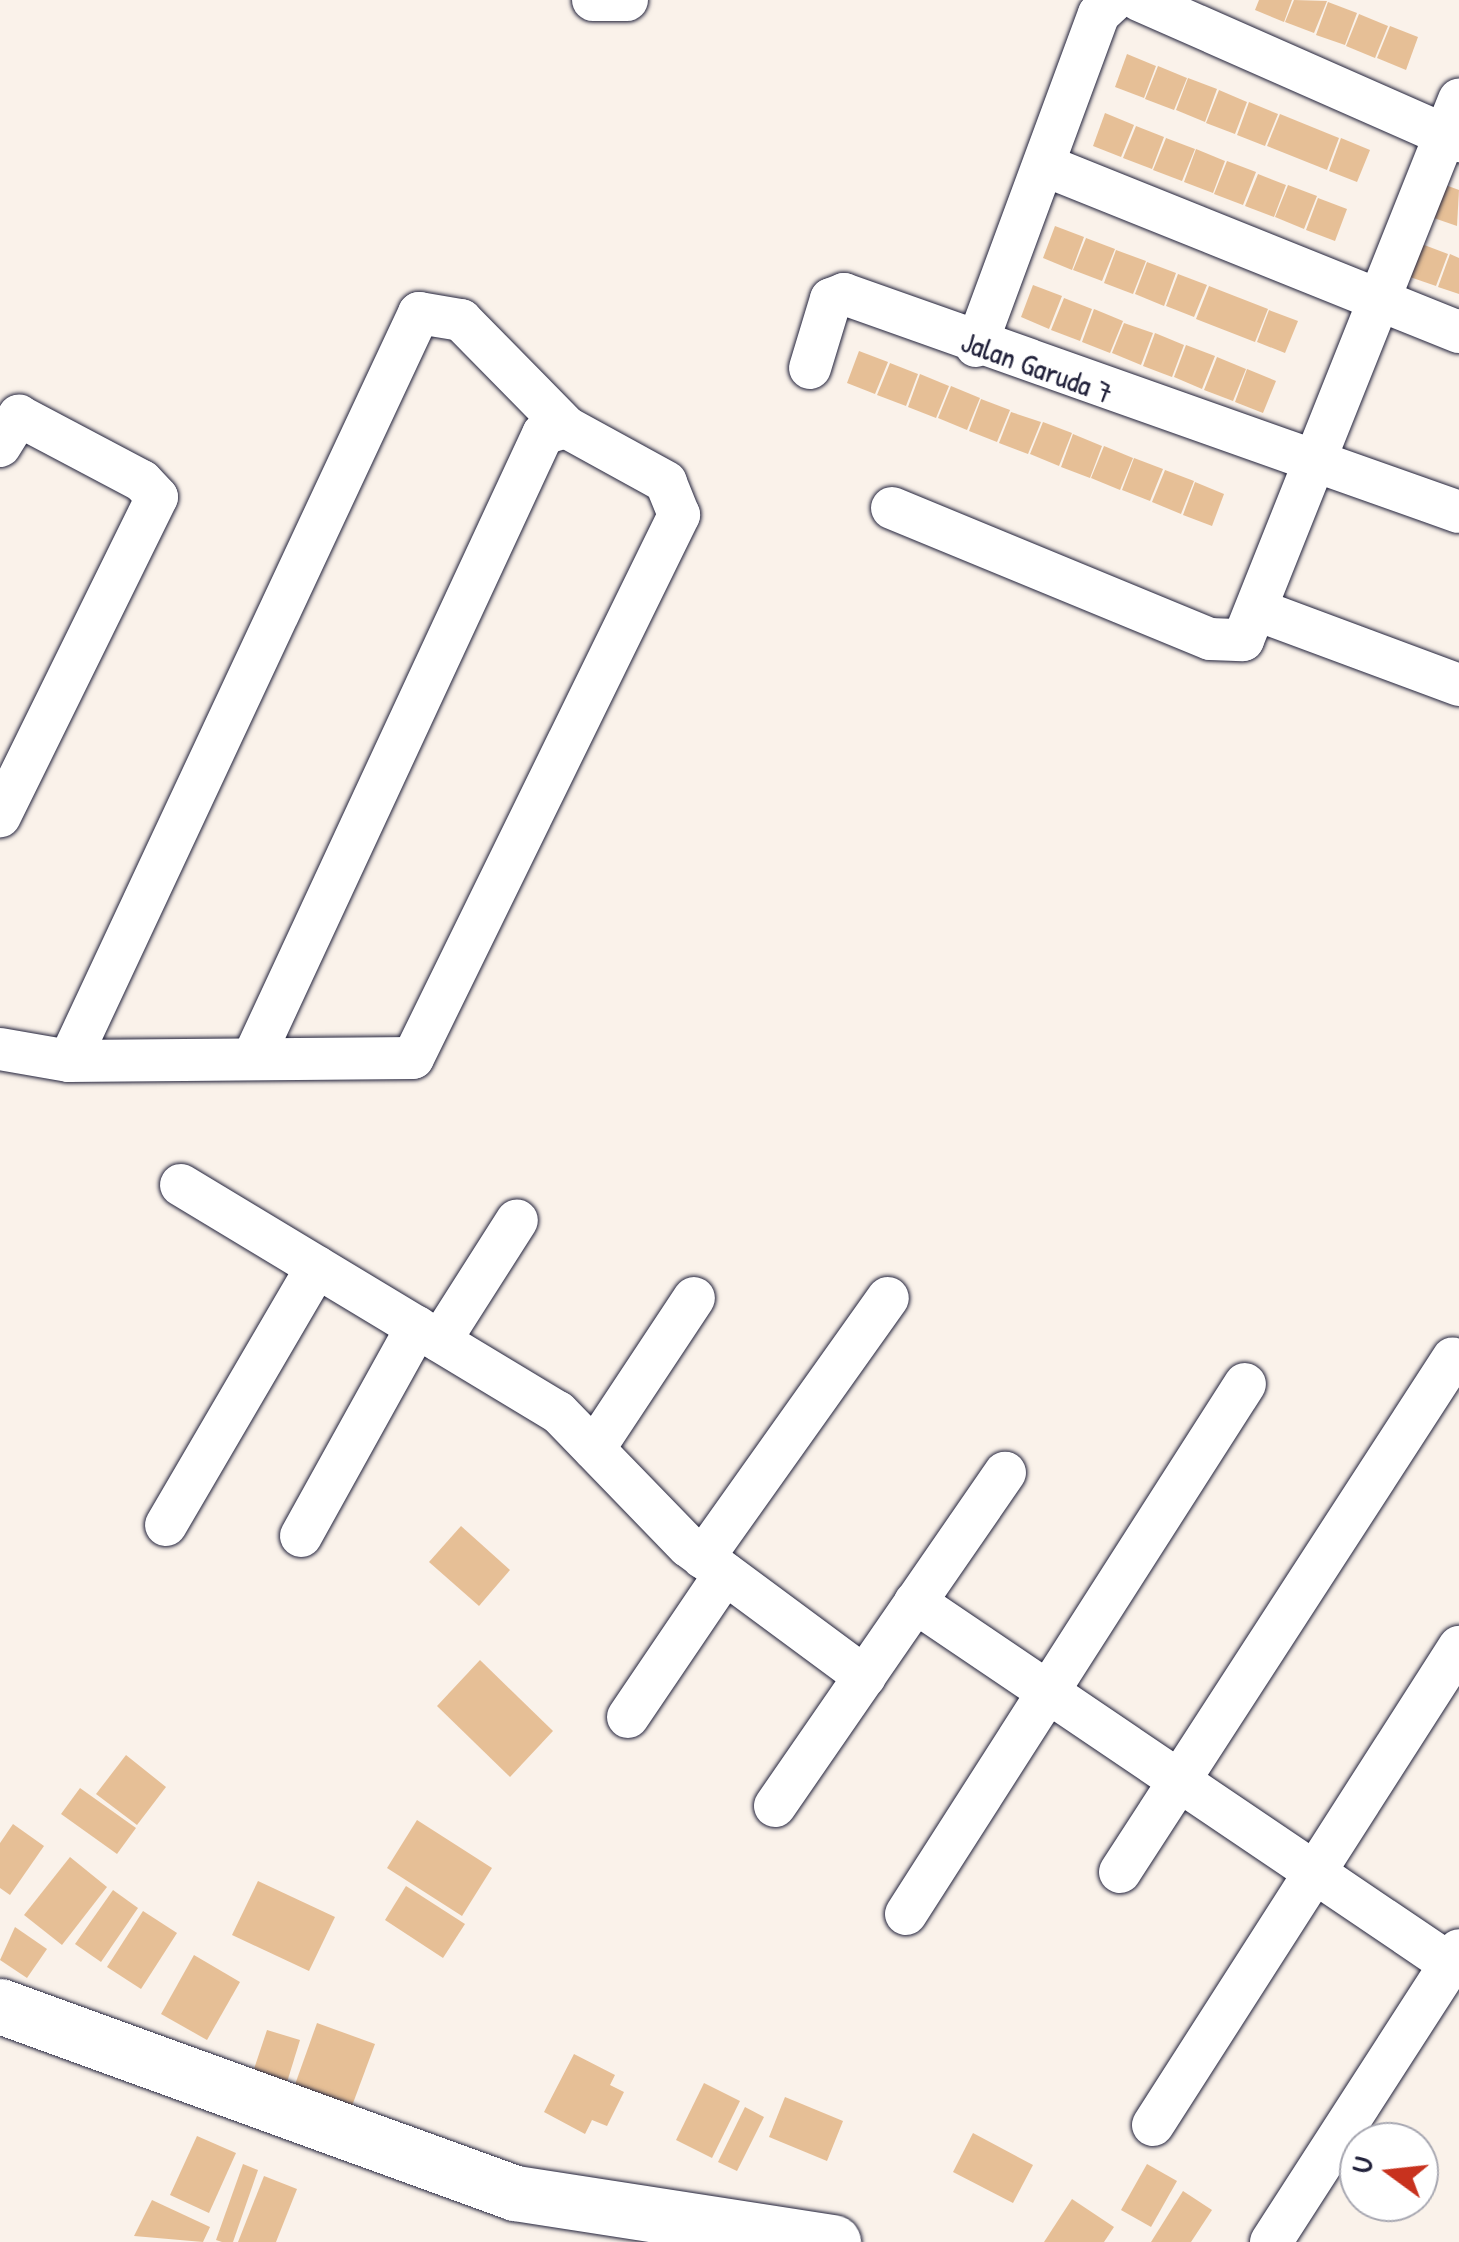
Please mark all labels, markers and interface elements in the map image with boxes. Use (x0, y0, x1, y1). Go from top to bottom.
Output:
street label: Jalan Garuda 7 (957, 323, 1117, 411)
north arrow (1339, 2122, 1439, 2222)
text: U (1342, 2152, 1382, 2177)

